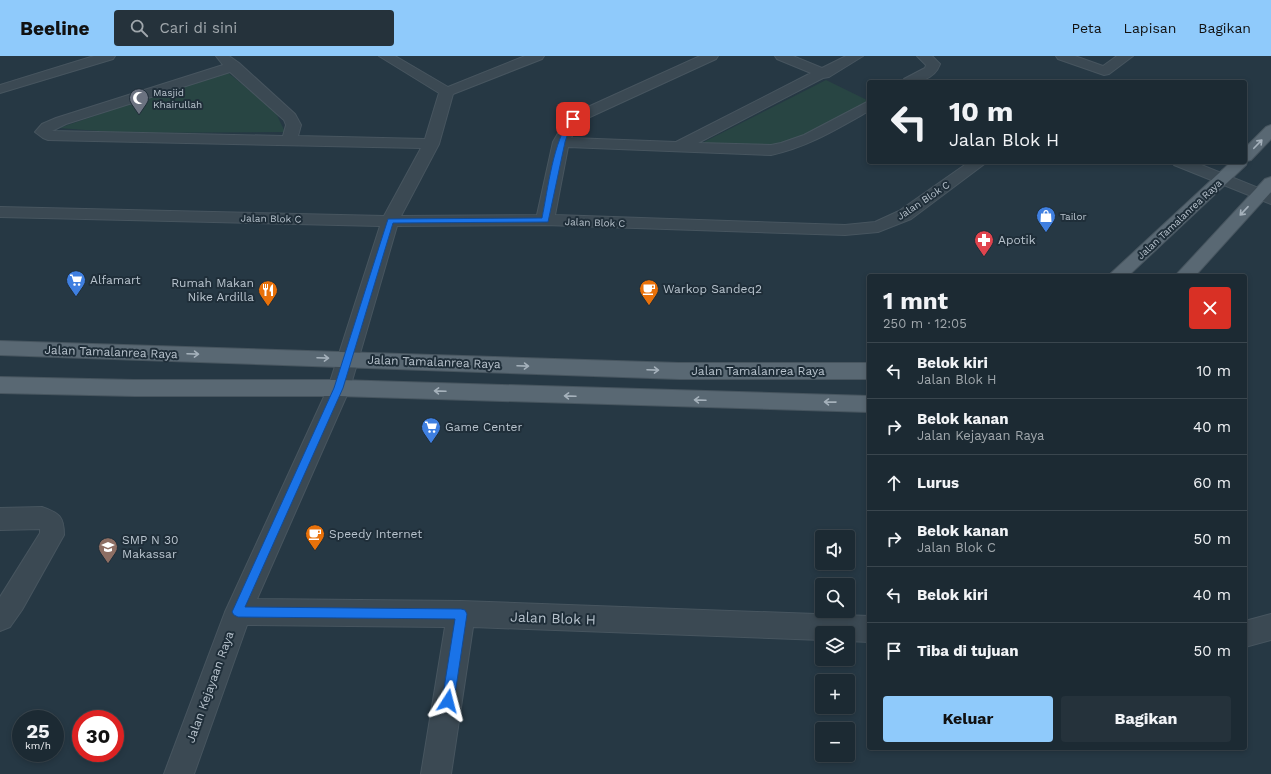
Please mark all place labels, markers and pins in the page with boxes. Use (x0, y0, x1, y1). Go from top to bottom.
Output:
mosque icon: Masjid Khairullah (128, 87, 150, 115)
place label: Masjid Khairullah (153, 87, 202, 110)
pin (556, 102, 590, 136)
shop icon: Tailor (1035, 205, 1057, 233)
place label: Tailor (1060, 211, 1087, 222)
pharmacy icon: Apotik (973, 229, 995, 257)
place label: Apotik (998, 233, 1036, 247)
supermarket icon: Alfamart (65, 269, 87, 297)
place label: Alfamart (90, 273, 141, 287)
place label: Rumah Makan Nike Ardilla (171, 276, 254, 304)
cafe icon: Warkop Sandeq2 (638, 278, 660, 306)
restaurant icon: Rumah Makan Nike Ardilla (257, 279, 279, 307)
place label: Warkop Sandeq2 (663, 282, 762, 296)
supermarket icon: Game Center (420, 416, 442, 444)
place label: Game Center (445, 420, 522, 434)
cafe icon: Speedy Internet (304, 523, 326, 551)
place label: Speedy Internet (329, 527, 422, 541)
place label: SMP N 30 Makassar (122, 533, 178, 561)
school or university icon: SMP N 30 Makassar (97, 536, 119, 564)

